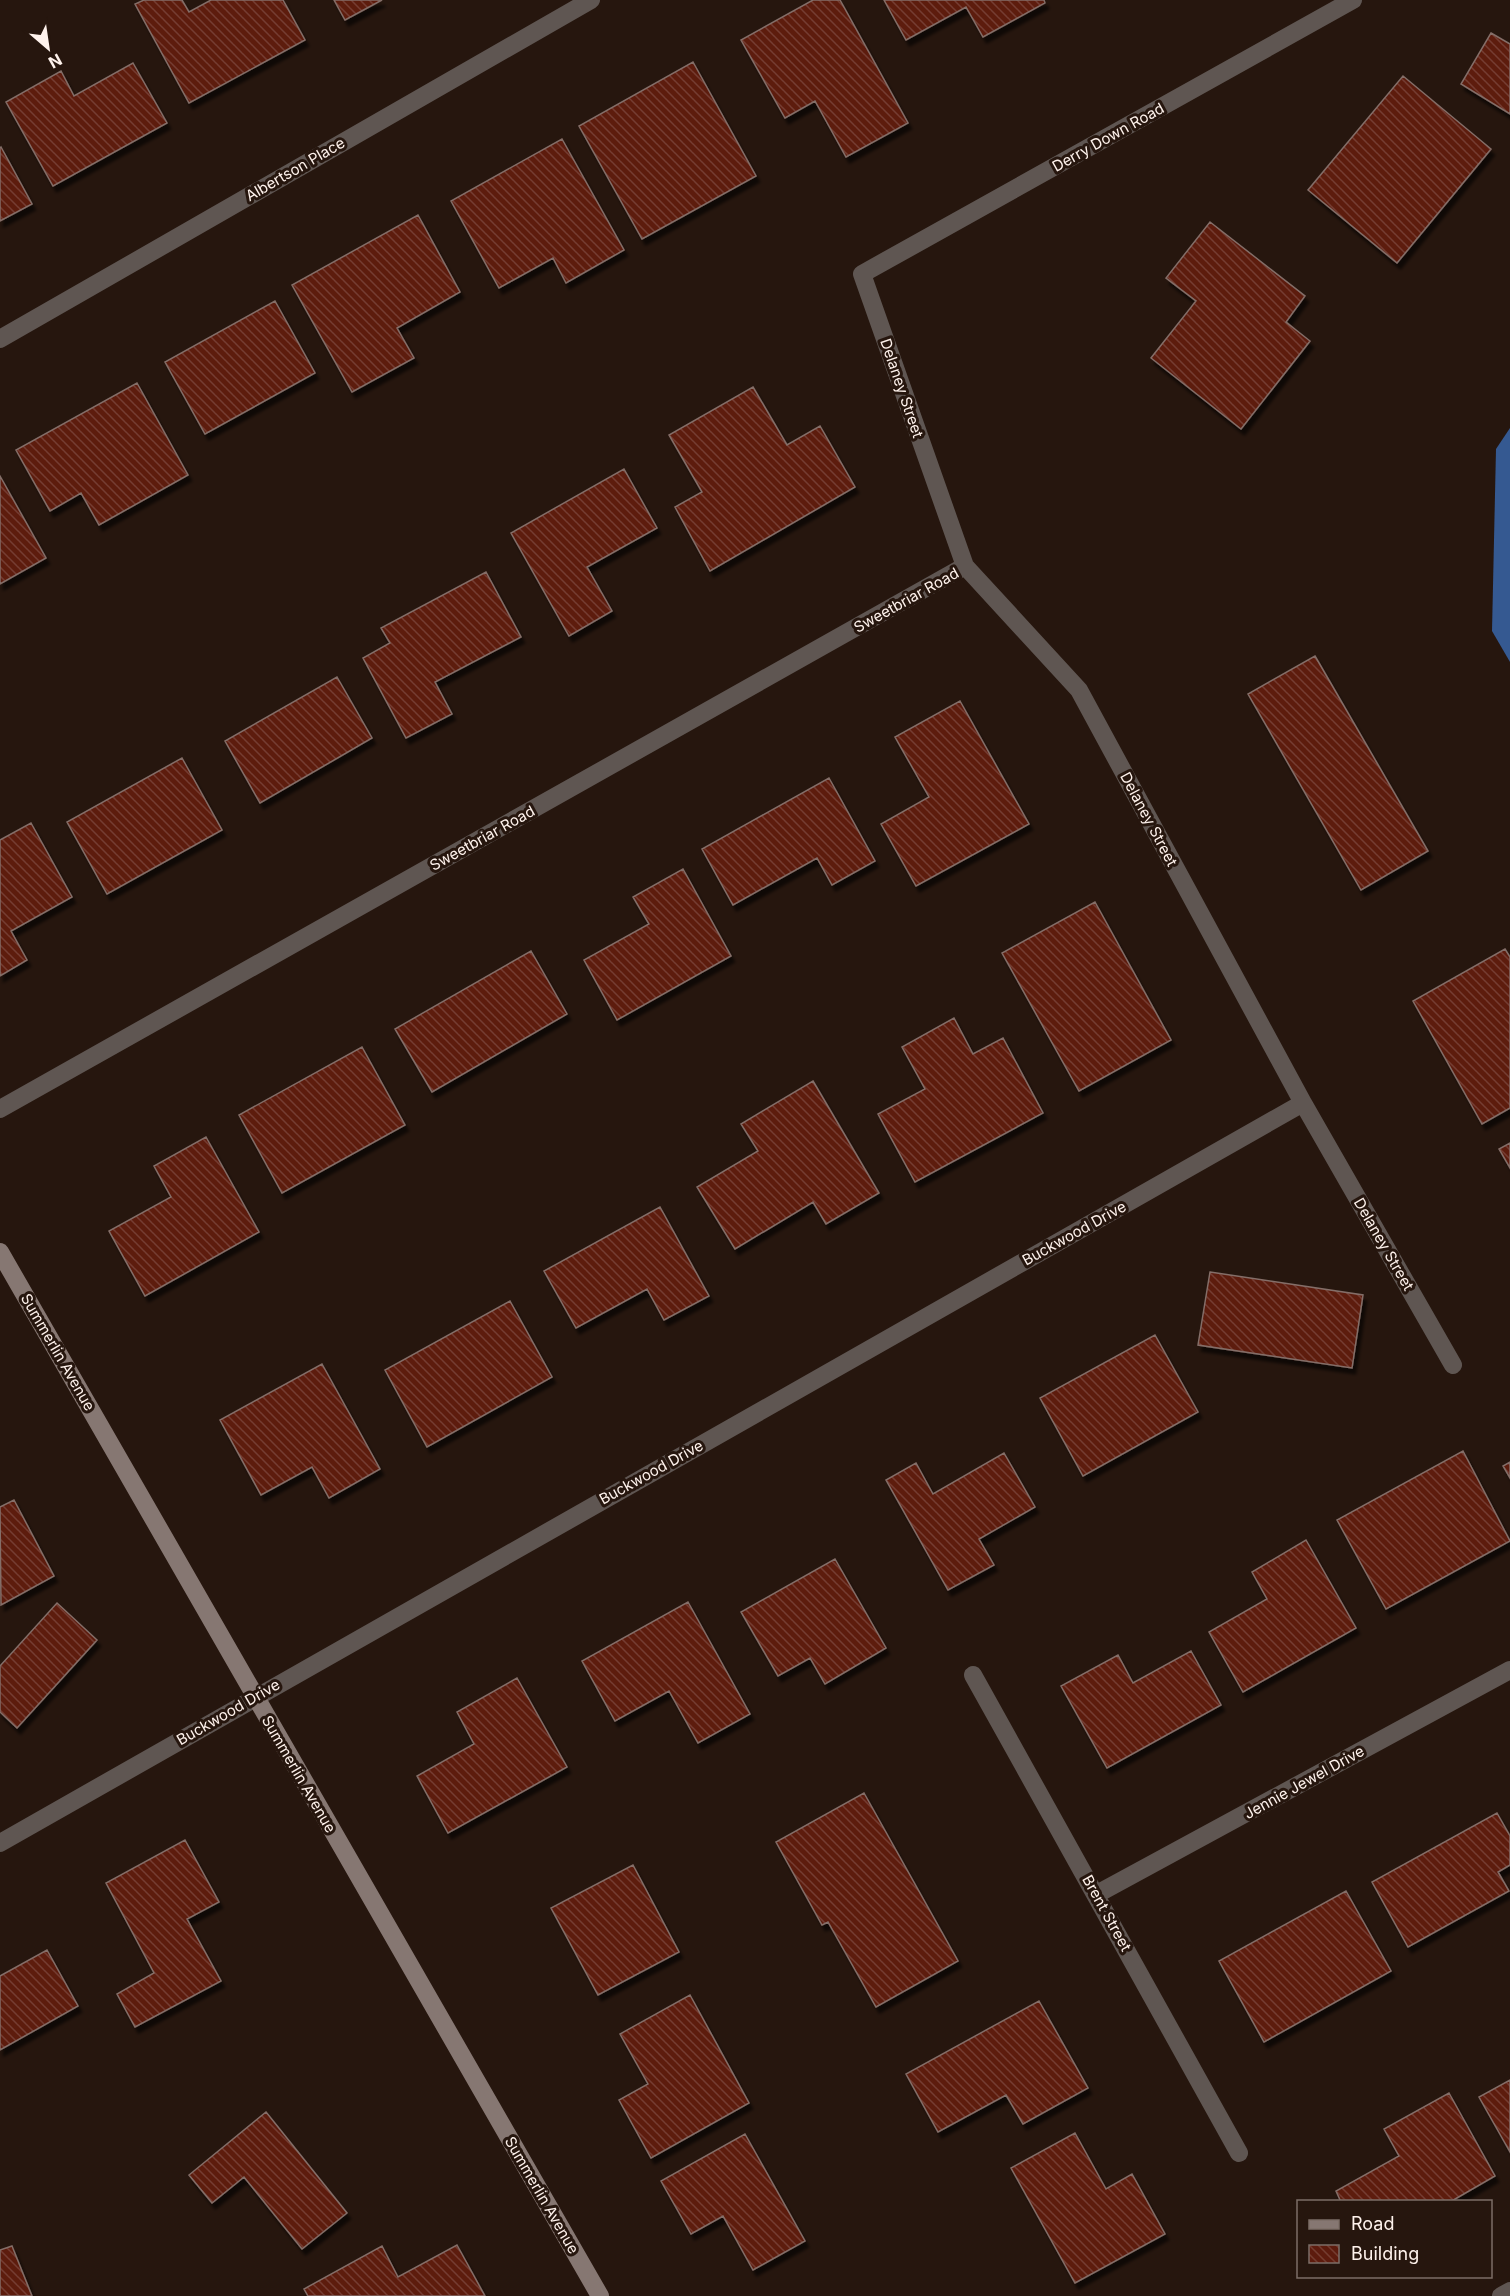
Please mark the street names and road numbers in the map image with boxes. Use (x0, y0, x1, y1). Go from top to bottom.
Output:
street label: Derry Down Road (1049, 98, 1167, 176)
street label: Albertson Place (242, 133, 348, 205)
street label: Delaney Street (876, 336, 928, 440)
street label: Sweetbriar Road (850, 563, 962, 637)
street label: Delaney Street (1116, 769, 1182, 869)
street label: Sweetbriar Road (426, 801, 538, 875)
street label: Delaney Street (1350, 1194, 1418, 1294)
street label: Buckwood Drive (1019, 1197, 1129, 1269)
street label: Summerlin Avenue (17, 1290, 99, 1414)
street label: Buckwood Drive (596, 1436, 706, 1508)
street label: Buckwood Drive (173, 1675, 283, 1749)
street label: Summerlin Avenue (258, 1712, 340, 1836)
street label: Jennie Jewel Drive (1241, 1741, 1367, 1823)
street label: Brent Street (1078, 1872, 1136, 1955)
street label: Summerlin Avenue (501, 2133, 583, 2257)

